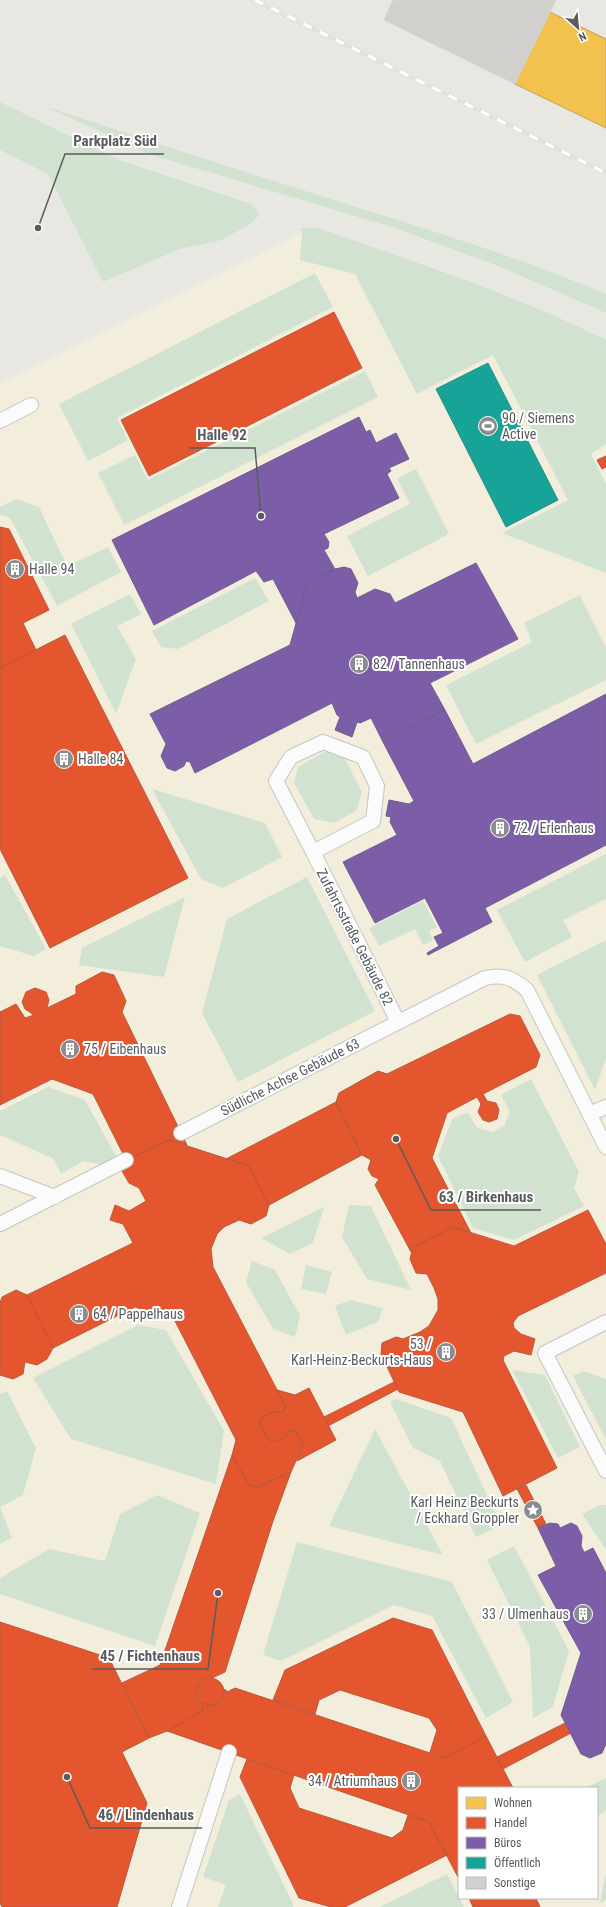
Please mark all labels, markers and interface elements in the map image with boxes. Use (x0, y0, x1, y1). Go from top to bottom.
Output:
north arrow (558, 8, 598, 48)
text: N (576, 29, 588, 44)
callout: Parkplatz Süd (65, 127, 164, 154)
text: Parkplatz Süd (73, 132, 157, 150)
place label: 90 / Siemens Active (502, 410, 575, 442)
sports icon: 90 / Siemens Active (477, 415, 499, 437)
callout: Halle 92 (189, 421, 255, 448)
text: Halle 92 (197, 426, 247, 444)
building icon: Halle 94 (4, 558, 26, 580)
place label: Halle 94 (29, 561, 75, 577)
building icon: 82 / Tannenhaus (348, 653, 370, 675)
place label: 82 / Tannenhaus (373, 656, 465, 672)
building icon: Halle 84 (53, 748, 75, 770)
place label: Halle 84 (78, 751, 124, 767)
building icon: 72 / Erlenhaus (489, 817, 511, 839)
place label: 72 / Erlenhaus (514, 820, 594, 836)
street label: Zufahrtsstraße Gebäude 82 (314, 866, 396, 1008)
street label: Südliche Achse Gebäude 63 (218, 1035, 362, 1119)
building icon: 75 / Eibenhaus (59, 1038, 81, 1060)
place label: 75 / Eibenhaus (84, 1041, 166, 1057)
callout: 63 / Birkenhaus (431, 1183, 541, 1210)
text: 63 / Birkenhaus (439, 1188, 533, 1206)
building icon: 64 / Pappelhaus (68, 1303, 90, 1325)
place label: 64 / Pappelhaus (93, 1306, 183, 1322)
place label: 53 / Karl-Heinz-Beckurts-Haus (291, 1336, 432, 1368)
building icon: 53 / Karl-Heinz-Beckurts-Haus (435, 1341, 457, 1363)
place label: Karl Heinz Beckurts / Eckhard Groppler (410, 1494, 519, 1526)
place icon: Karl Heinz Beckurts / Eckhard Groppler (522, 1499, 544, 1521)
building icon: 33 / Ulmenhaus (572, 1603, 594, 1625)
place label: 33 / Ulmenhaus (482, 1606, 569, 1622)
callout: 45 / Fichtenhaus (92, 1642, 208, 1669)
text: 45 / Fichtenhaus (100, 1647, 200, 1665)
building icon: 34 / Atriumhaus (400, 1770, 422, 1792)
place label: 34 / Atriumhaus (308, 1773, 397, 1789)
legend (458, 1787, 598, 1899)
text: Wohnen (494, 1796, 532, 1810)
callout: 46 / Lindenhaus (90, 1801, 202, 1828)
text: 46 / Lindenhaus (98, 1806, 194, 1824)
text: Handel (494, 1816, 527, 1830)
text: Büros (494, 1836, 521, 1850)
text: Öffentlich (494, 1855, 541, 1870)
text: Sonstige (494, 1876, 536, 1890)

